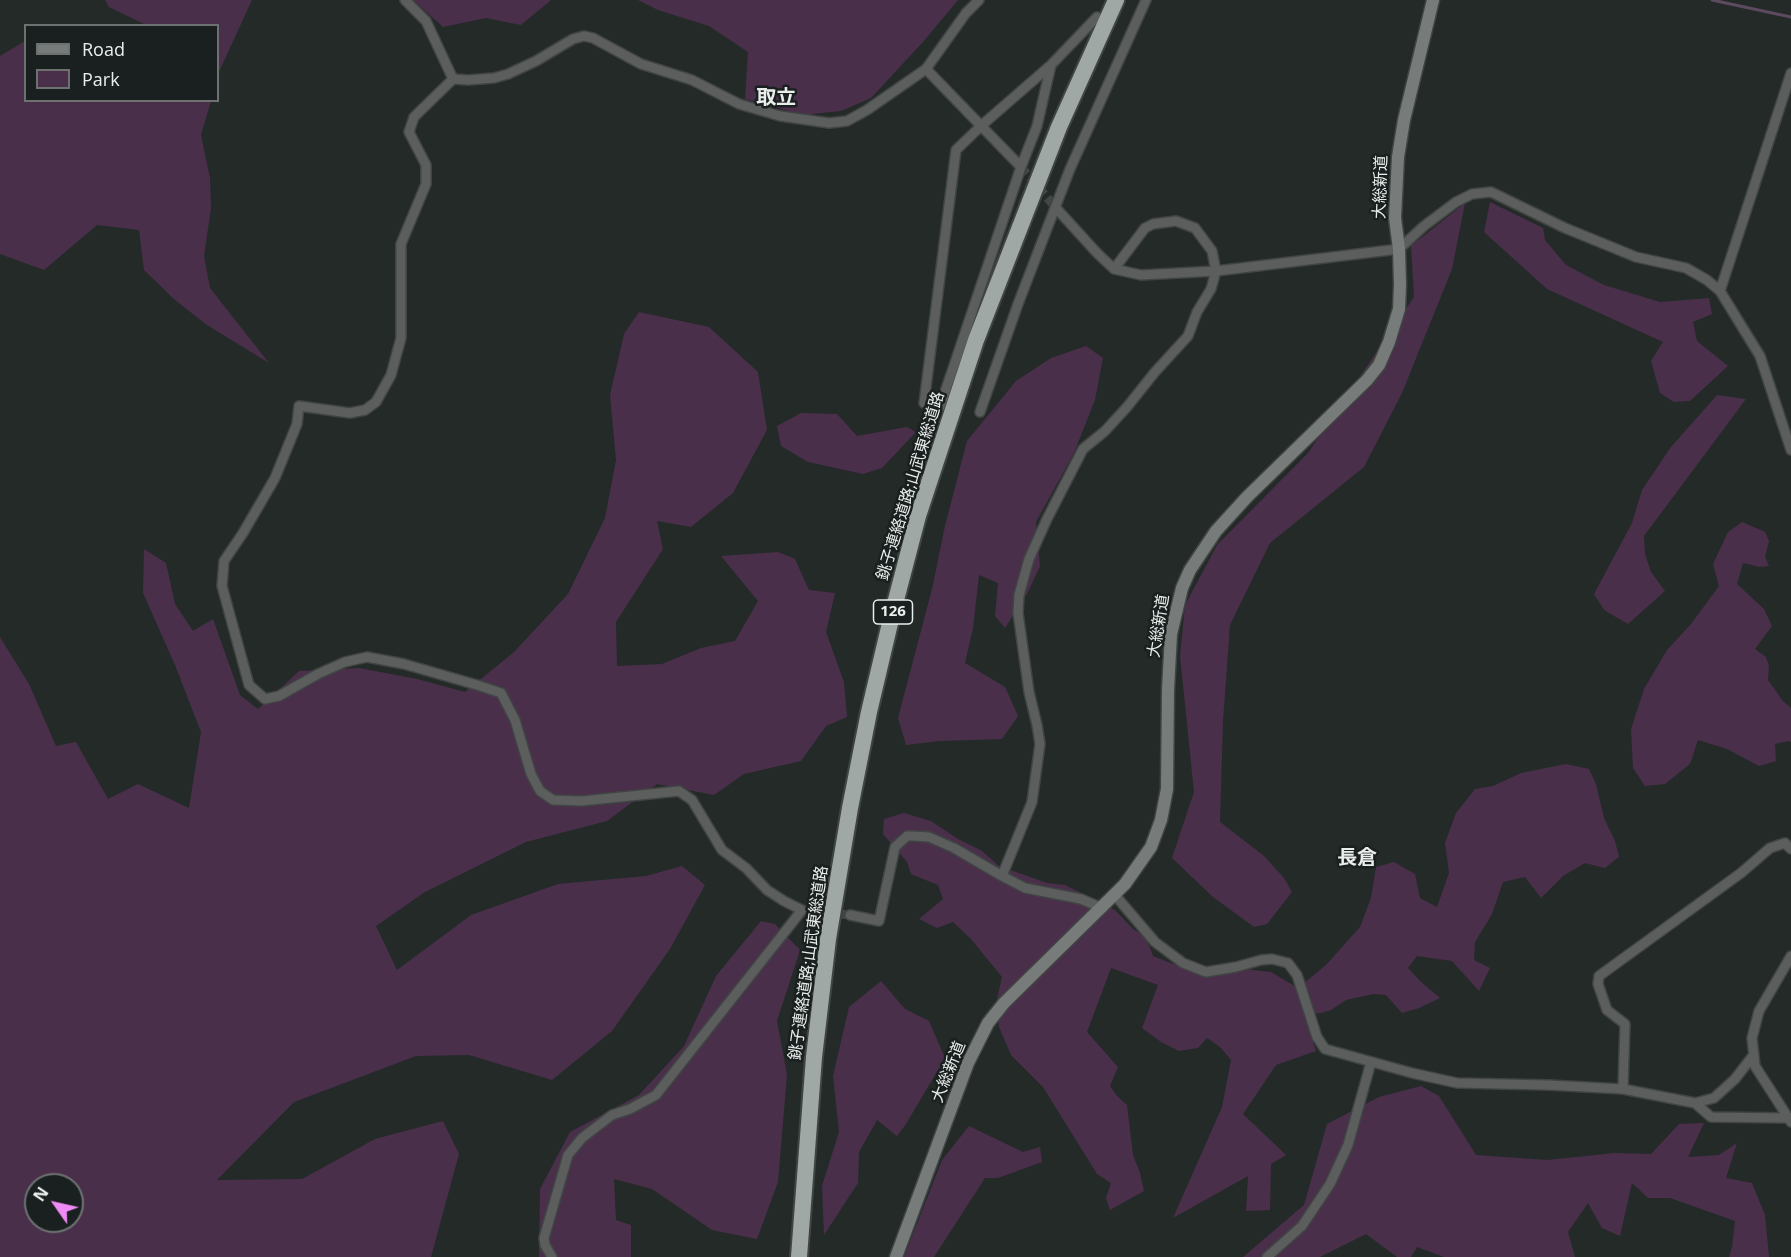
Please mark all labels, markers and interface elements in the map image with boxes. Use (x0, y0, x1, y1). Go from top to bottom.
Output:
legend (24, 24, 219, 102)
text: Road (82, 37, 125, 61)
text: Park (82, 67, 120, 91)
district label: 取立 (756, 86, 796, 110)
street label: 大総新道 (1370, 155, 1392, 219)
street label: 銚子連絡道路;山武東総道路 (873, 389, 949, 583)
street label: 大総新道 (1145, 593, 1173, 659)
road number: 126 (874, 600, 912, 624)
district label: 長倉 (1337, 846, 1377, 870)
street label: 銚子連絡道路;山武東総道路 (786, 865, 832, 1061)
street label: 大総新道 (928, 1039, 970, 1105)
north arrow (24, 1173, 84, 1233)
text: N (28, 1183, 53, 1206)

